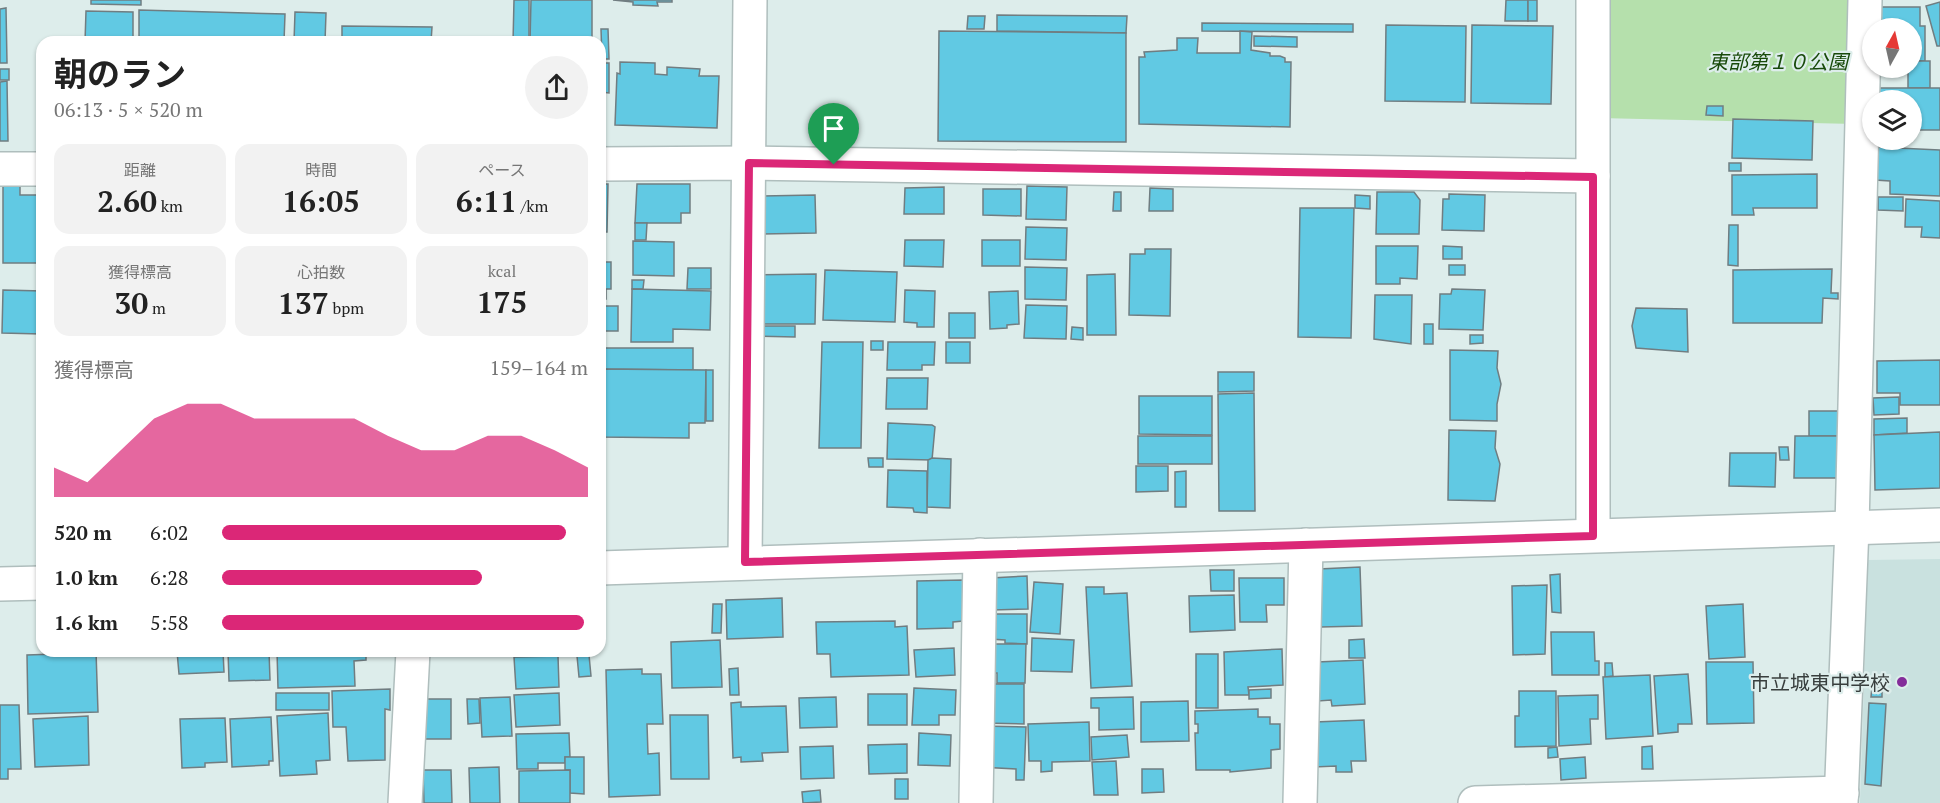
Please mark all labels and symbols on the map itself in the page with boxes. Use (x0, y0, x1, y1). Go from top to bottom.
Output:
north arrow (1862, 18, 1922, 78)
park label: 東部第１０公園 (1708, 48, 1851, 75)
pin (808, 103, 859, 165)
place label: 市立城東中学校 (1750, 669, 1890, 696)
marker: 市立城東中学校 (1895, 675, 1909, 689)

